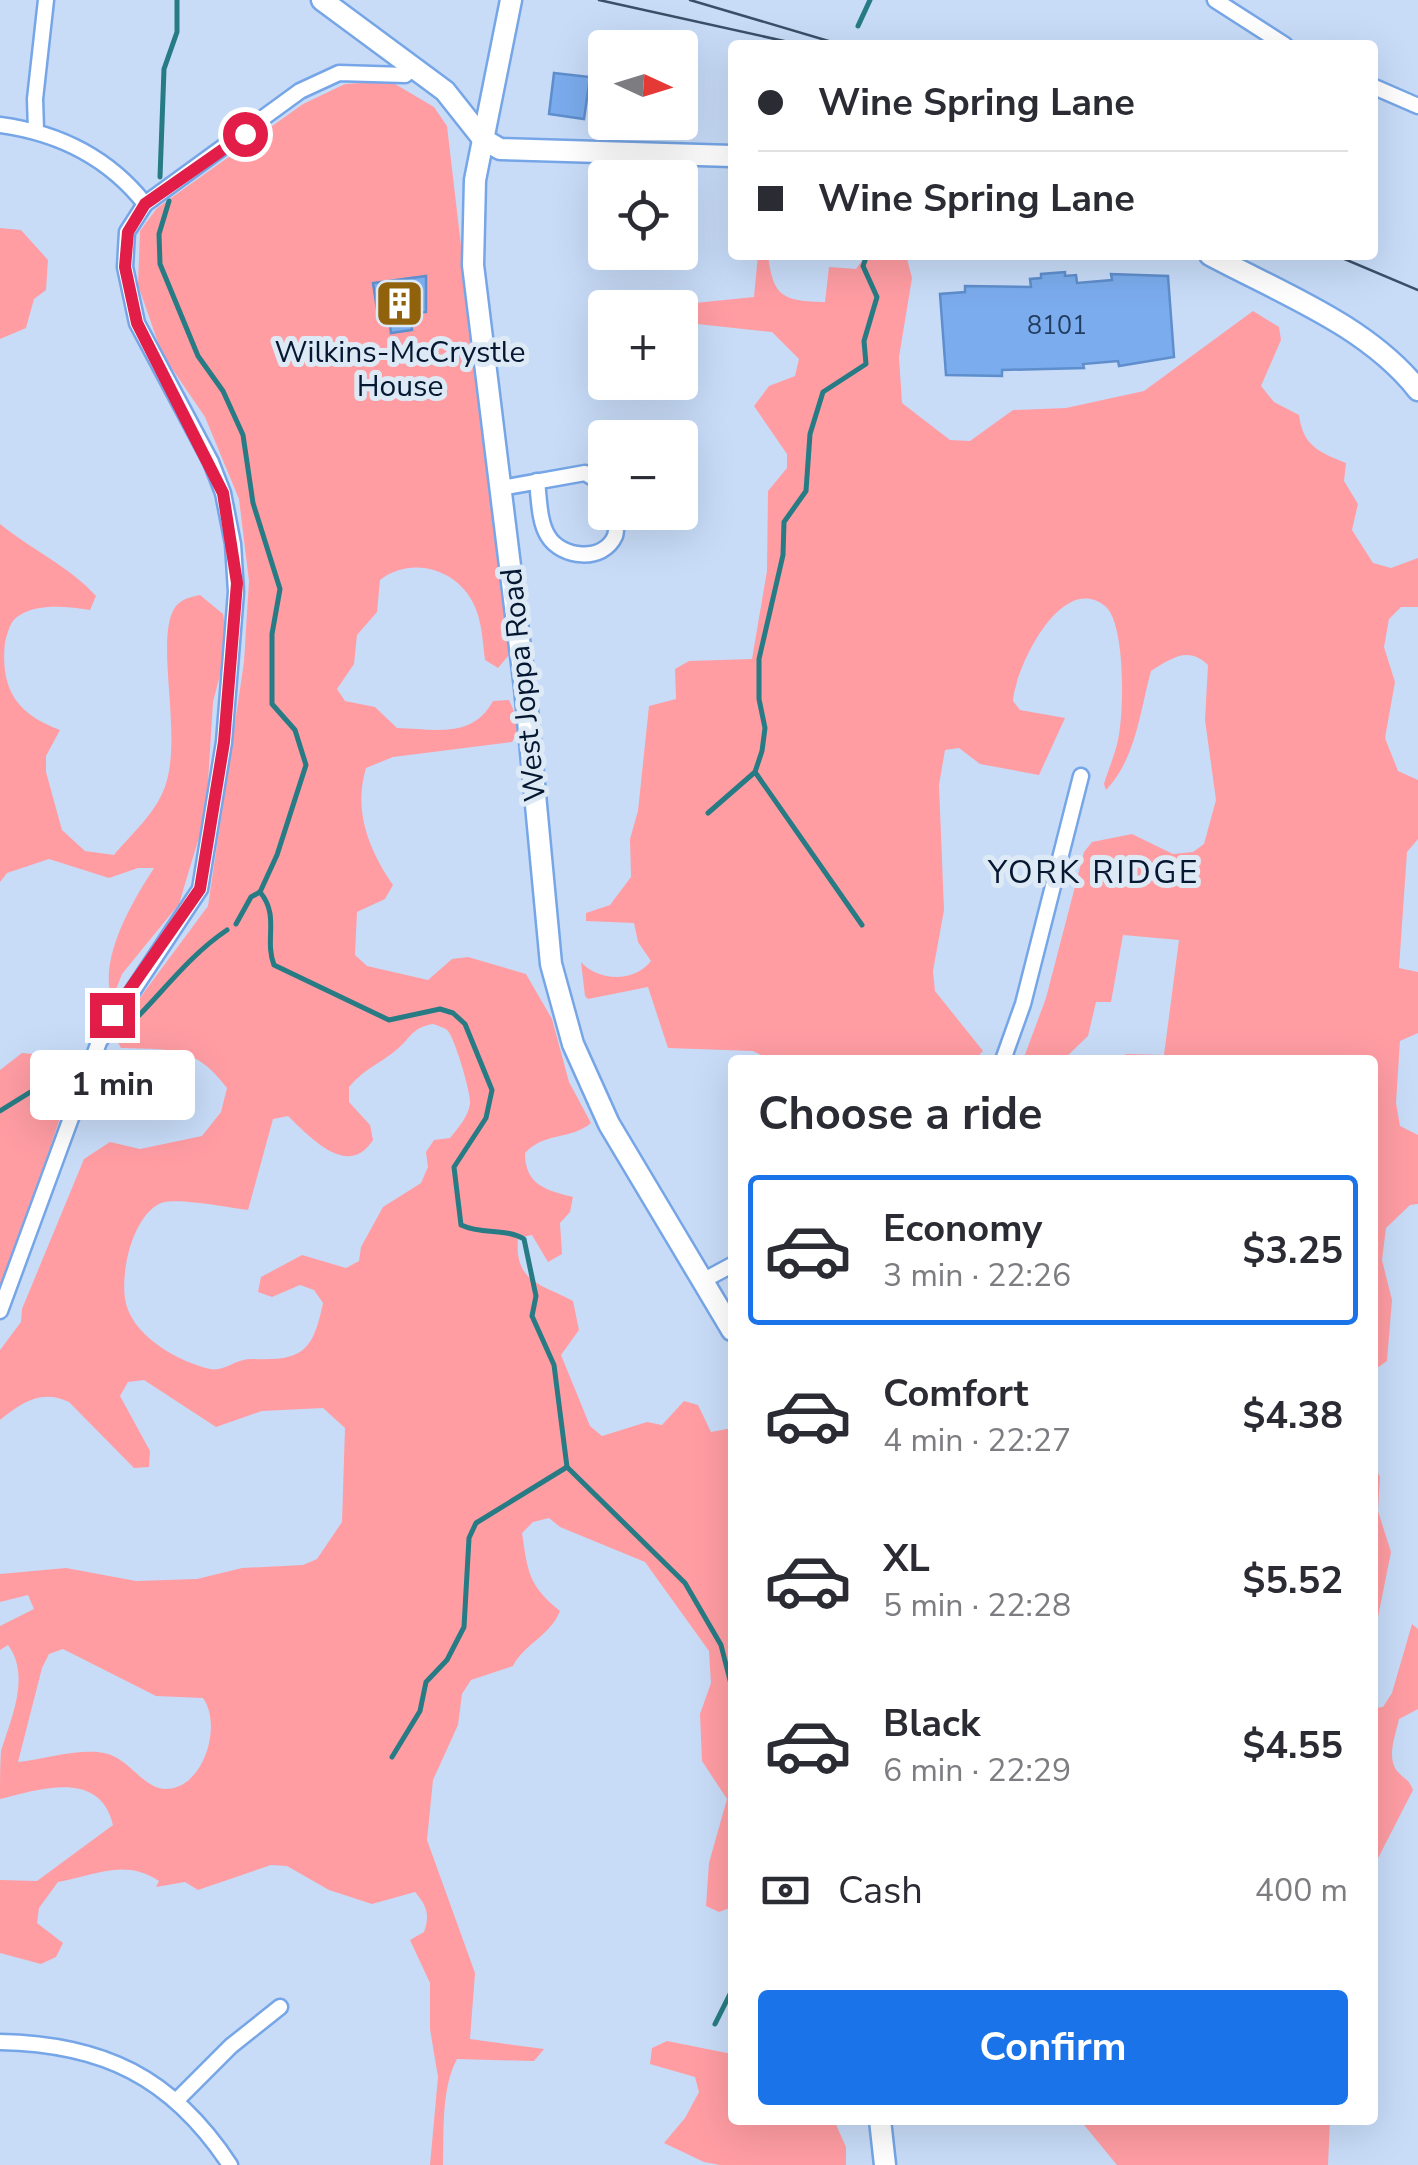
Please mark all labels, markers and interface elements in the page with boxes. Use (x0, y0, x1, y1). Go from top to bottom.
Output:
north arrow (588, 30, 698, 140)
map controls (588, 30, 698, 530)
text: Wine Spring Lane (818, 77, 1135, 128)
route start (223, 112, 268, 157)
button: locate (588, 160, 698, 270)
text: Wine Spring Lane (818, 173, 1135, 224)
building icon: Wilkins-McCrystle House (374, 277, 426, 329)
button: + (588, 290, 698, 400)
house number: 8101 (1027, 309, 1087, 343)
place label: Wilkins-McCrystle House (275, 332, 525, 407)
button: − (588, 420, 698, 530)
street label: West Joppa Road (491, 566, 556, 804)
district label: YORK RIDGE (987, 851, 1200, 894)
route end (90, 993, 135, 1038)
callout: 1 min (29, 1050, 194, 1120)
text: 1 min (71, 1063, 154, 1106)
text: Choose a ride (758, 1084, 1043, 1145)
text: Economy (883, 1203, 1042, 1254)
icon: car (763, 1205, 853, 1295)
text: $3.25 (1242, 1225, 1343, 1276)
text: 3 min · 22:26 (883, 1254, 1071, 1297)
text: Comfort (883, 1368, 1028, 1419)
icon: car (763, 1370, 853, 1460)
text: $4.38 (1242, 1390, 1343, 1441)
text: 4 min · 22:27 (883, 1419, 1071, 1462)
text: XL (883, 1533, 930, 1584)
icon: car (763, 1535, 853, 1625)
text: $5.52 (1242, 1555, 1343, 1606)
text: 5 min · 22:28 (883, 1584, 1071, 1627)
text: Black (883, 1698, 980, 1749)
icon: car (763, 1700, 853, 1790)
text: $4.55 (1242, 1720, 1343, 1771)
text: 6 min · 22:29 (883, 1749, 1071, 1792)
icon: cash (758, 1863, 813, 1918)
text: Cash (838, 1865, 923, 1916)
text: 400 m (1255, 1869, 1348, 1912)
button: Confirm (758, 1990, 1348, 2105)

